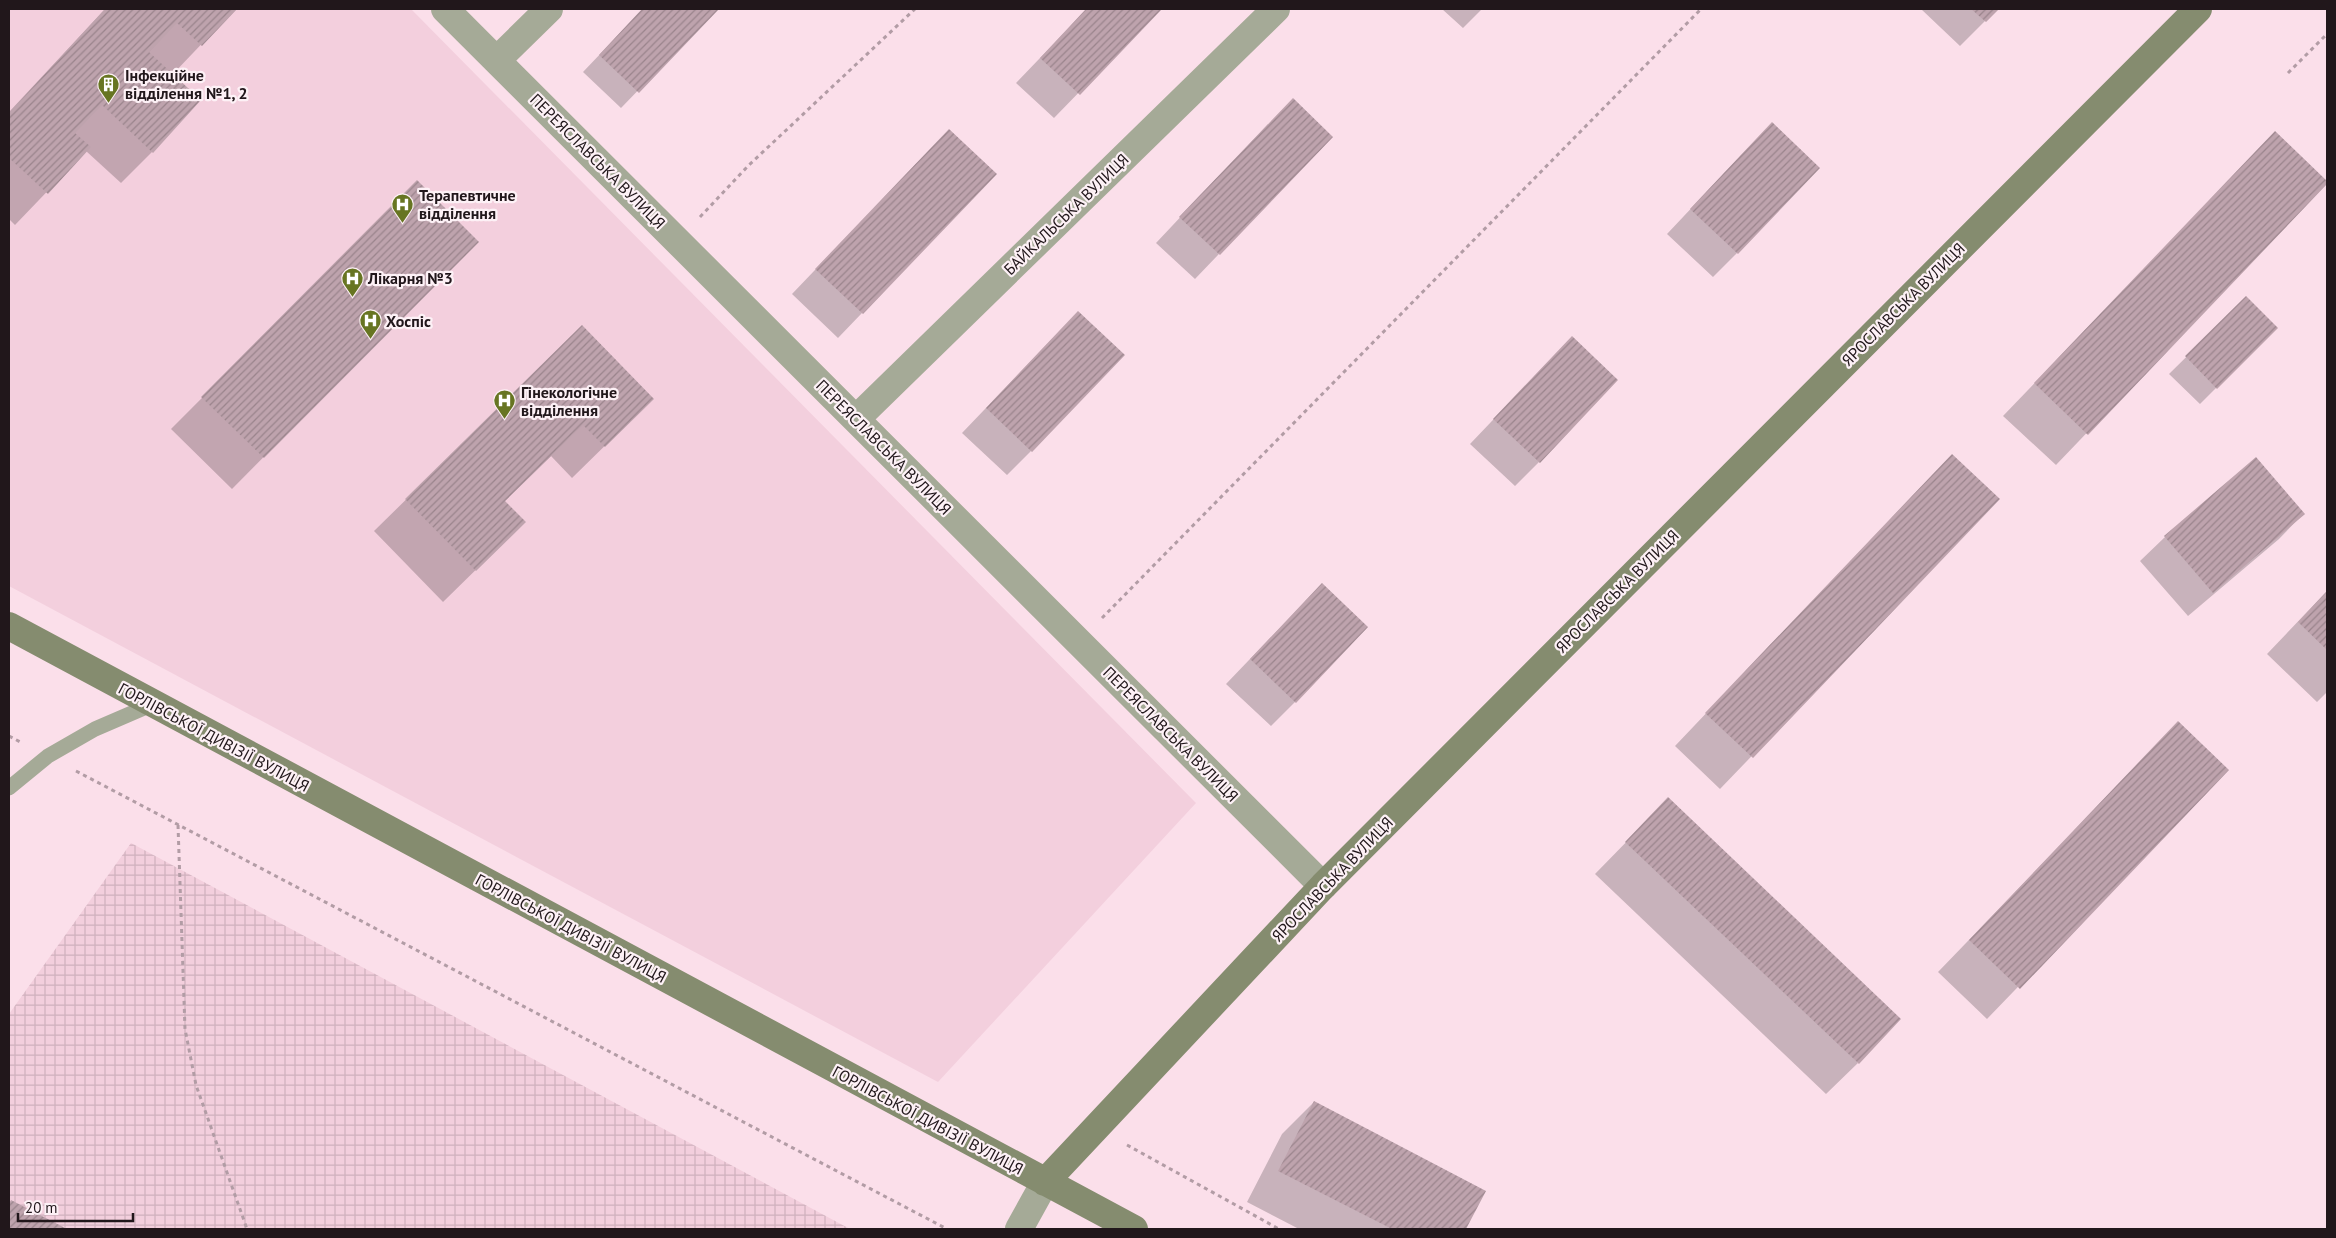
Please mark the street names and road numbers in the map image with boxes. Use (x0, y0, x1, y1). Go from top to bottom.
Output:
street label: ПЕРЕЯСЛАВСЬКА ВУЛИЦЯ (526, 89, 670, 233)
street label: БАЙКАЛЬСЬКА ВУЛИЦЯ (999, 149, 1133, 279)
street label: ЯРОСЛАВСЬКА ВУЛИЦЯ (1837, 238, 1969, 370)
street label: ПЕРЕЯСЛАВСЬКА ВУЛИЦЯ (812, 375, 956, 519)
street label: ЯРОСЛАВСЬКА ВУЛИЦЯ (1551, 525, 1683, 657)
street label: ПЕРЕЯСЛАВСЬКА ВУЛИЦЯ (1099, 662, 1243, 806)
street label: ГОРЛІВСЬКОЇ ДИВІЗІЇ ВУЛИЦЯ (115, 678, 313, 796)
street label: ЯРОСЛАВСЬКА ВУЛИЦЯ (1267, 812, 1397, 946)
street label: ГОРЛІВСЬКОЇ ДИВІЗІЇ ВУЛИЦЯ (472, 869, 670, 987)
street label: ГОРЛІВСЬКОЇ ДИВІЗІЇ ВУЛИЦЯ (829, 1061, 1027, 1179)

